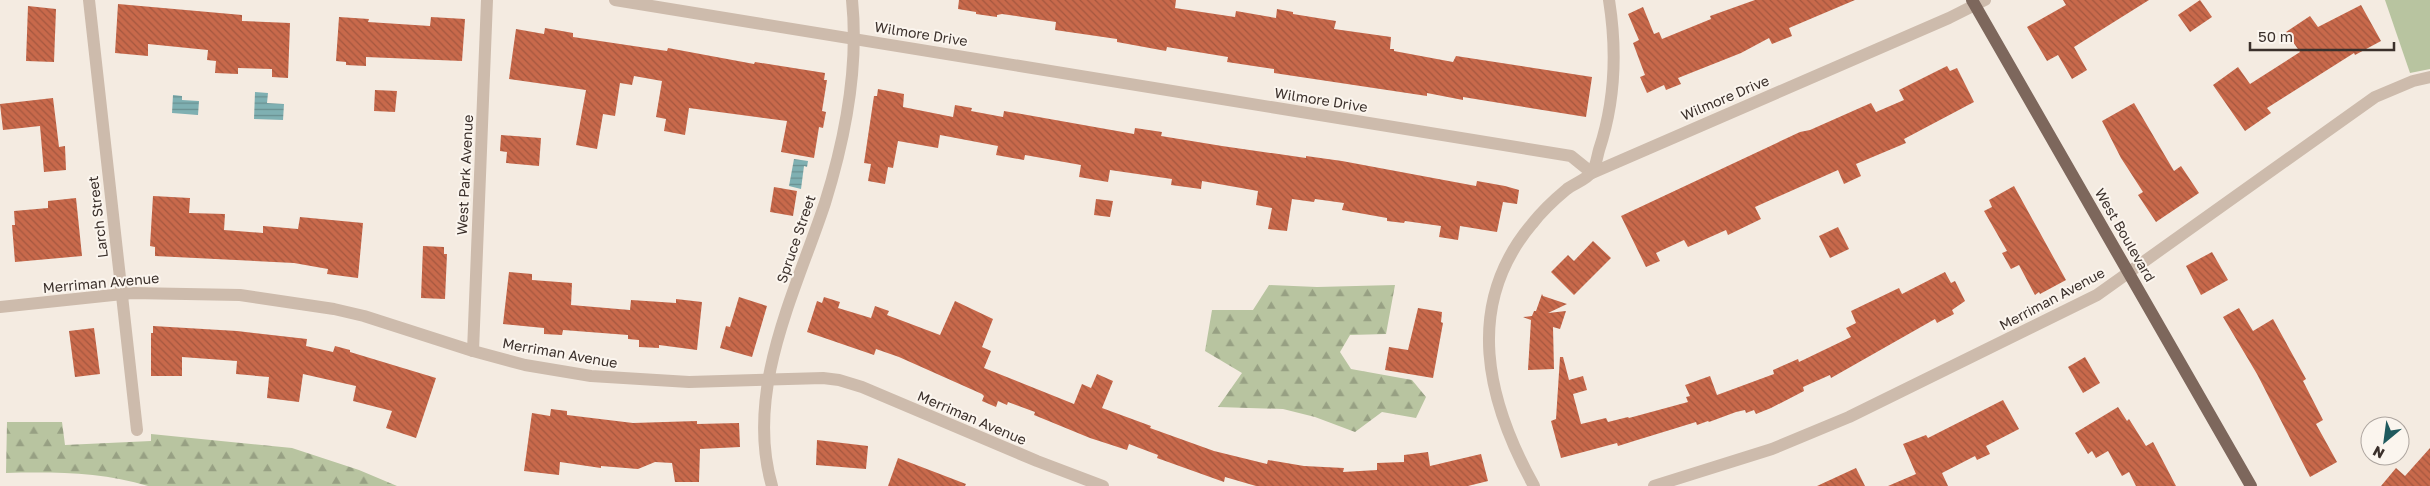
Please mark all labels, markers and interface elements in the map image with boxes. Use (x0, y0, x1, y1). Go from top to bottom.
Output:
street label: Wilmore Drive (873, 18, 969, 49)
scale bar (2250, 20, 2394, 52)
text: 50 m (2258, 27, 2293, 45)
street label: Wilmore Drive (1678, 71, 1771, 124)
street label: Wilmore Drive (1273, 84, 1369, 115)
street label: West Park Avenue (453, 114, 476, 236)
street label: Larch Street (84, 175, 111, 259)
street label: West Boulevard (2092, 185, 2159, 285)
street label: Spruce Street (772, 192, 819, 285)
street label: Merriman Avenue (1996, 264, 2107, 333)
street label: Merriman Avenue (42, 269, 160, 296)
street label: Merriman Avenue (501, 334, 619, 371)
street label: Merriman Avenue (915, 387, 1029, 448)
north arrow (2360, 416, 2410, 466)
text: N (2370, 443, 2387, 463)

